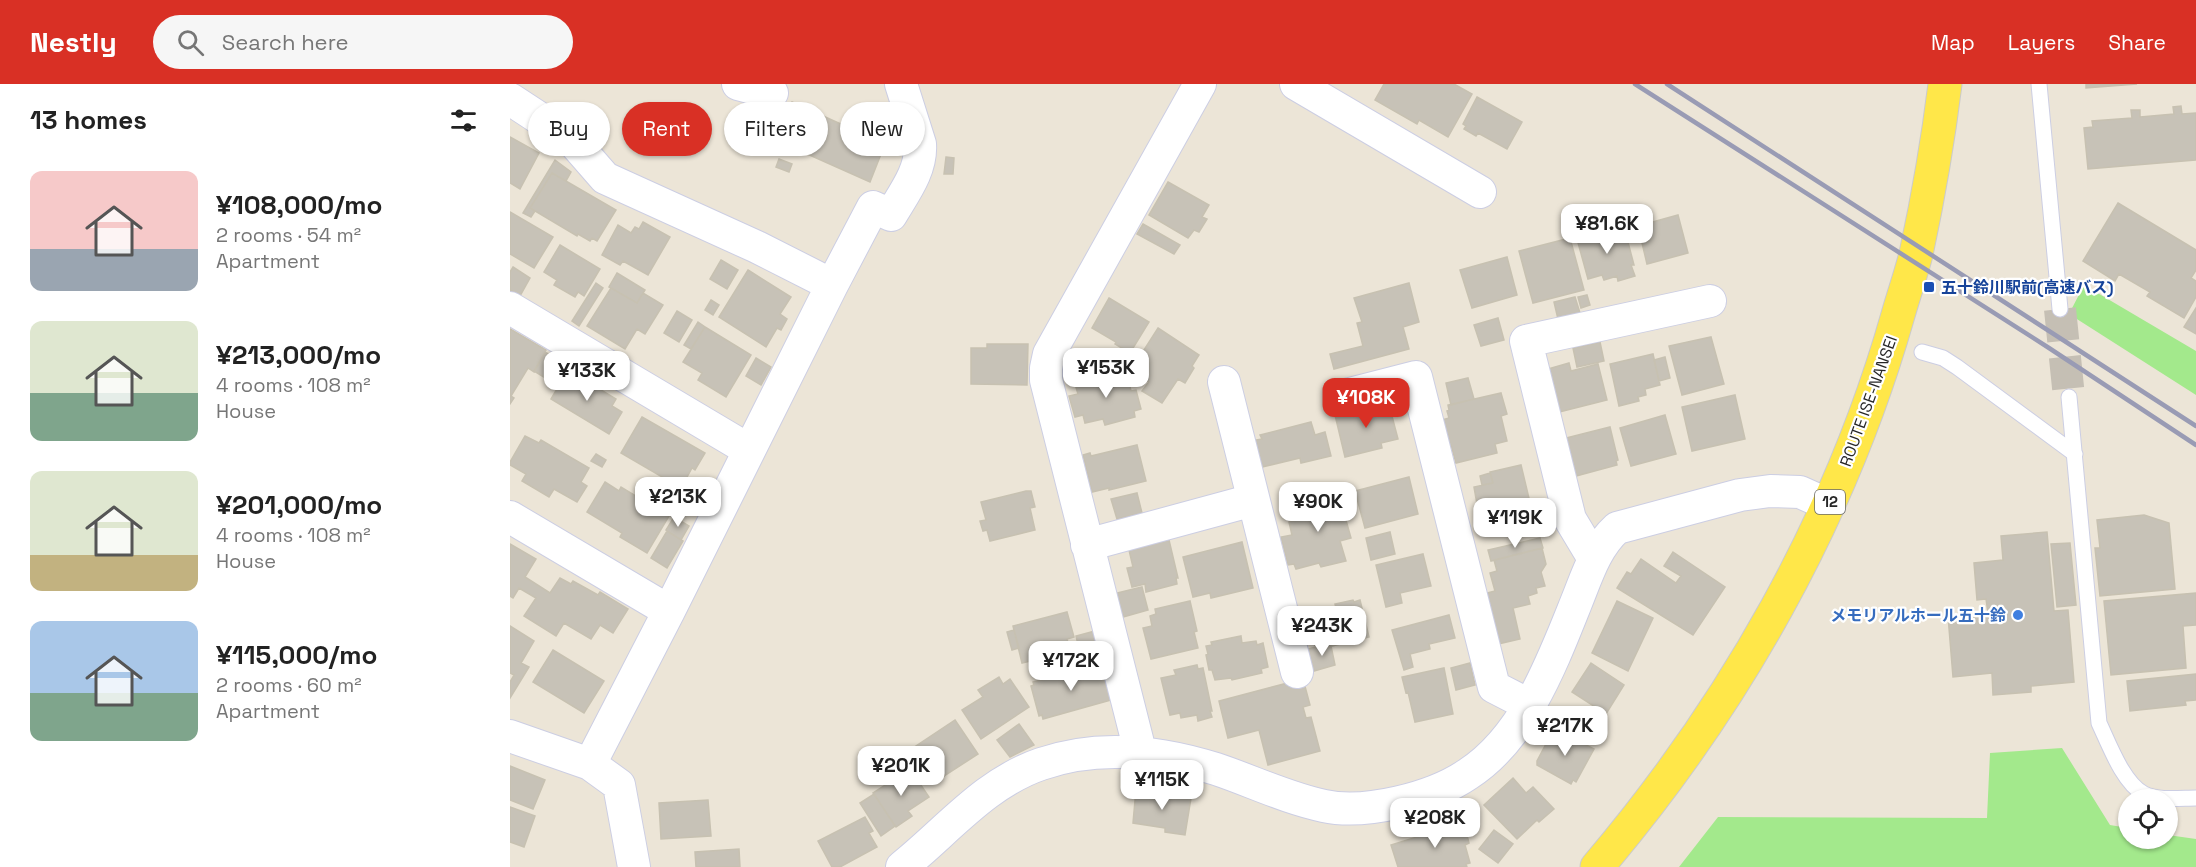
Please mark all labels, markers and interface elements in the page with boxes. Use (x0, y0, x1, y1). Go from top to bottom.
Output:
search box (153, 15, 573, 69)
text: Nestly (30, 24, 117, 60)
icon: search (174, 26, 207, 59)
text: Search here (222, 28, 349, 56)
text: Map (1931, 29, 1975, 56)
text: Layers (2008, 29, 2075, 56)
text: Share (2108, 29, 2166, 56)
chip: Buy (528, 102, 610, 156)
chip: Rent (622, 102, 712, 156)
chip: Filters (724, 102, 828, 156)
chip: New (840, 102, 925, 156)
text: 13 homes (30, 103, 147, 137)
icon: filters (447, 104, 480, 137)
text: ¥108,000/mo (216, 188, 382, 222)
icon: home (78, 195, 150, 267)
pin: ¥81.6K (1558, 204, 1656, 255)
text: ¥81.6K (1575, 210, 1639, 236)
text: 2 rooms · 54 m² (216, 222, 361, 248)
text: Apartment (216, 248, 320, 274)
place label: 五十鈴川駅前(高速バス) (1941, 277, 2114, 298)
marker: 五十鈴川駅前(高速バス) (1922, 280, 1936, 294)
street label: ROUTE ISE-NANSEI (1835, 333, 1902, 470)
text: ¥213,000/mo (216, 338, 381, 372)
icon: home (78, 345, 150, 417)
pin: ¥153K (1064, 348, 1148, 399)
pin: ¥133K (545, 351, 629, 402)
text: ¥153K (1077, 354, 1135, 380)
text: ¥133K (558, 357, 616, 383)
text: 4 rooms · 108 m² (216, 372, 371, 398)
pin: ¥108K (1324, 378, 1408, 429)
text: ¥108K (1337, 384, 1395, 410)
text: House (216, 398, 276, 424)
pin: ¥213K (636, 477, 720, 528)
pin: ¥90K (1282, 482, 1354, 533)
text: ¥213K (649, 483, 707, 509)
text: ¥201,000/mo (216, 488, 382, 522)
text: ¥90K (1293, 488, 1343, 514)
road number: 12 (1815, 490, 1845, 514)
icon: home (78, 495, 150, 567)
pin: ¥119K (1473, 498, 1557, 549)
text: ¥119K (1487, 504, 1543, 530)
text: 4 rooms · 108 m² (216, 522, 371, 548)
text: House (216, 548, 276, 574)
place label: メモリアルホール五十鈴 (1830, 605, 2006, 626)
pin: ¥243K (1280, 606, 1364, 657)
marker: メモリアルホール五十鈴 (2011, 608, 2025, 622)
text: ¥243K (1291, 612, 1353, 638)
text: ¥115,000/mo (216, 638, 377, 672)
pin: ¥172K (1029, 641, 1113, 692)
icon: home (78, 645, 150, 717)
text: ¥172K (1043, 647, 1099, 673)
text: 2 rooms · 60 m² (216, 672, 362, 698)
text: Apartment (216, 698, 320, 724)
pin: ¥217K (1523, 706, 1607, 757)
text: ¥217K (1537, 712, 1593, 738)
pin: ¥201K (859, 746, 943, 797)
text: ¥201K (872, 752, 930, 778)
pin: ¥115K (1120, 760, 1204, 811)
text: ¥115K (1135, 766, 1190, 792)
map controls (2118, 789, 2178, 849)
button: locate (2118, 789, 2178, 849)
pin: ¥208K (1393, 798, 1477, 849)
text: ¥208K (1404, 804, 1466, 830)

